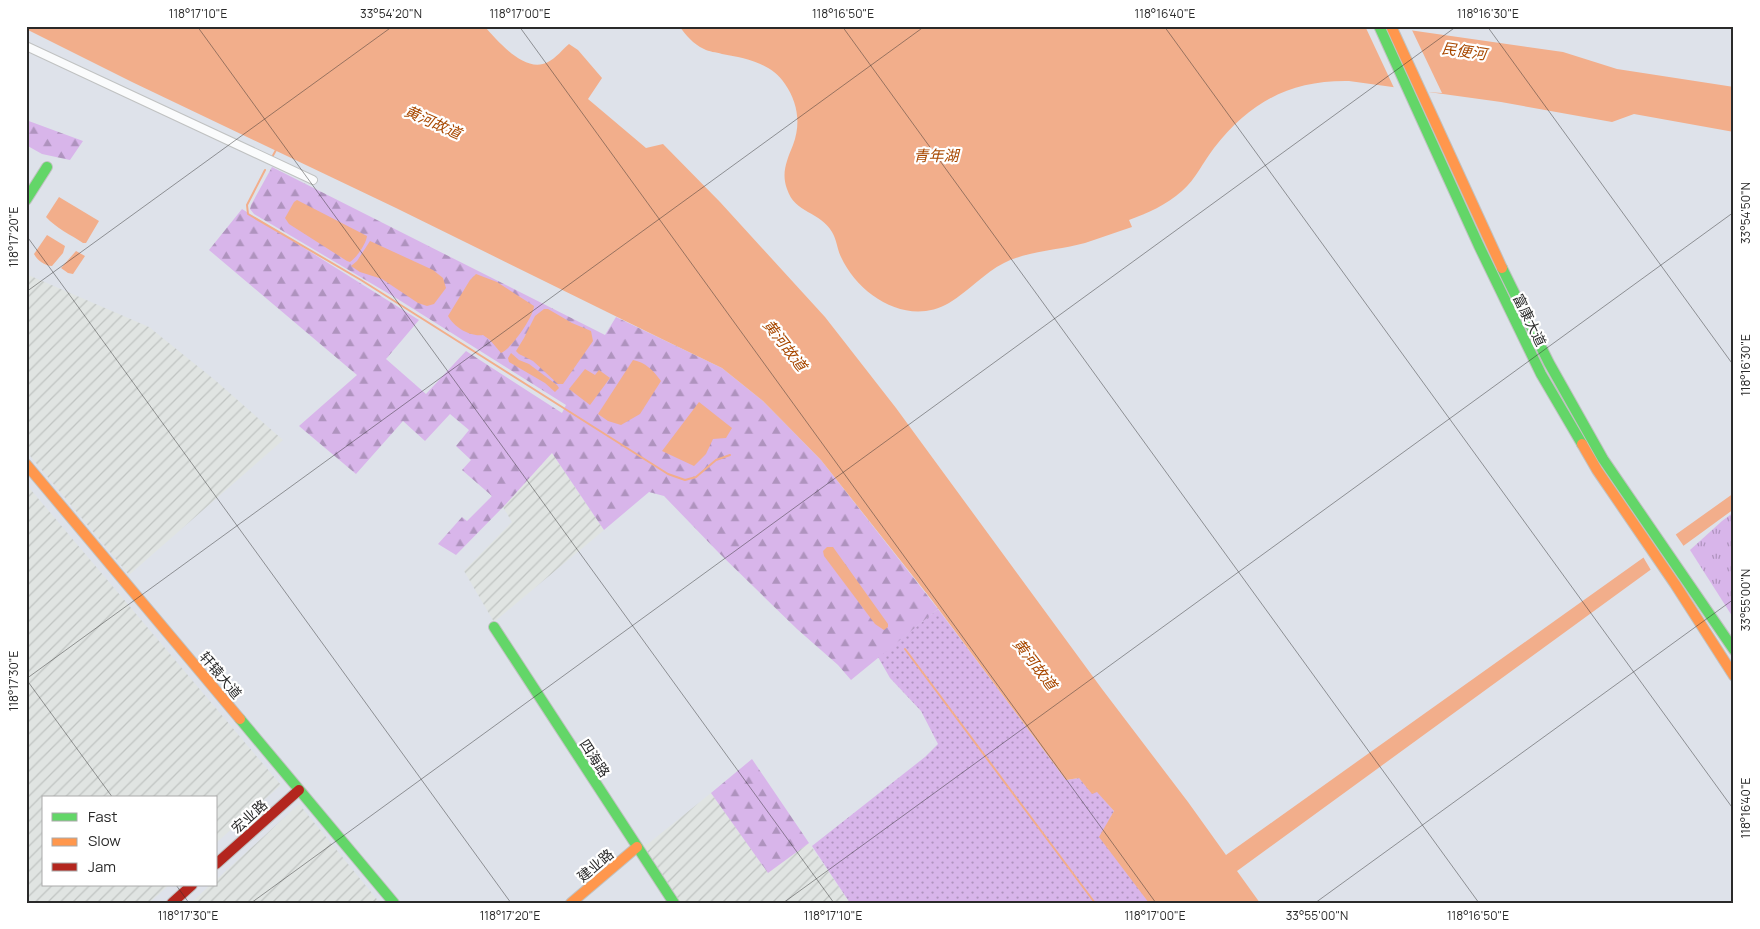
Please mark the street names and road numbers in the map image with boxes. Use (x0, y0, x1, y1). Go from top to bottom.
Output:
street label: 富康大道 (1509, 291, 1551, 349)
street label: 轩辕大道 (196, 647, 246, 703)
street label: 四海路 (576, 735, 614, 781)
street label: 宏业路 (227, 795, 271, 837)
street label: 建业路 (573, 844, 617, 886)

